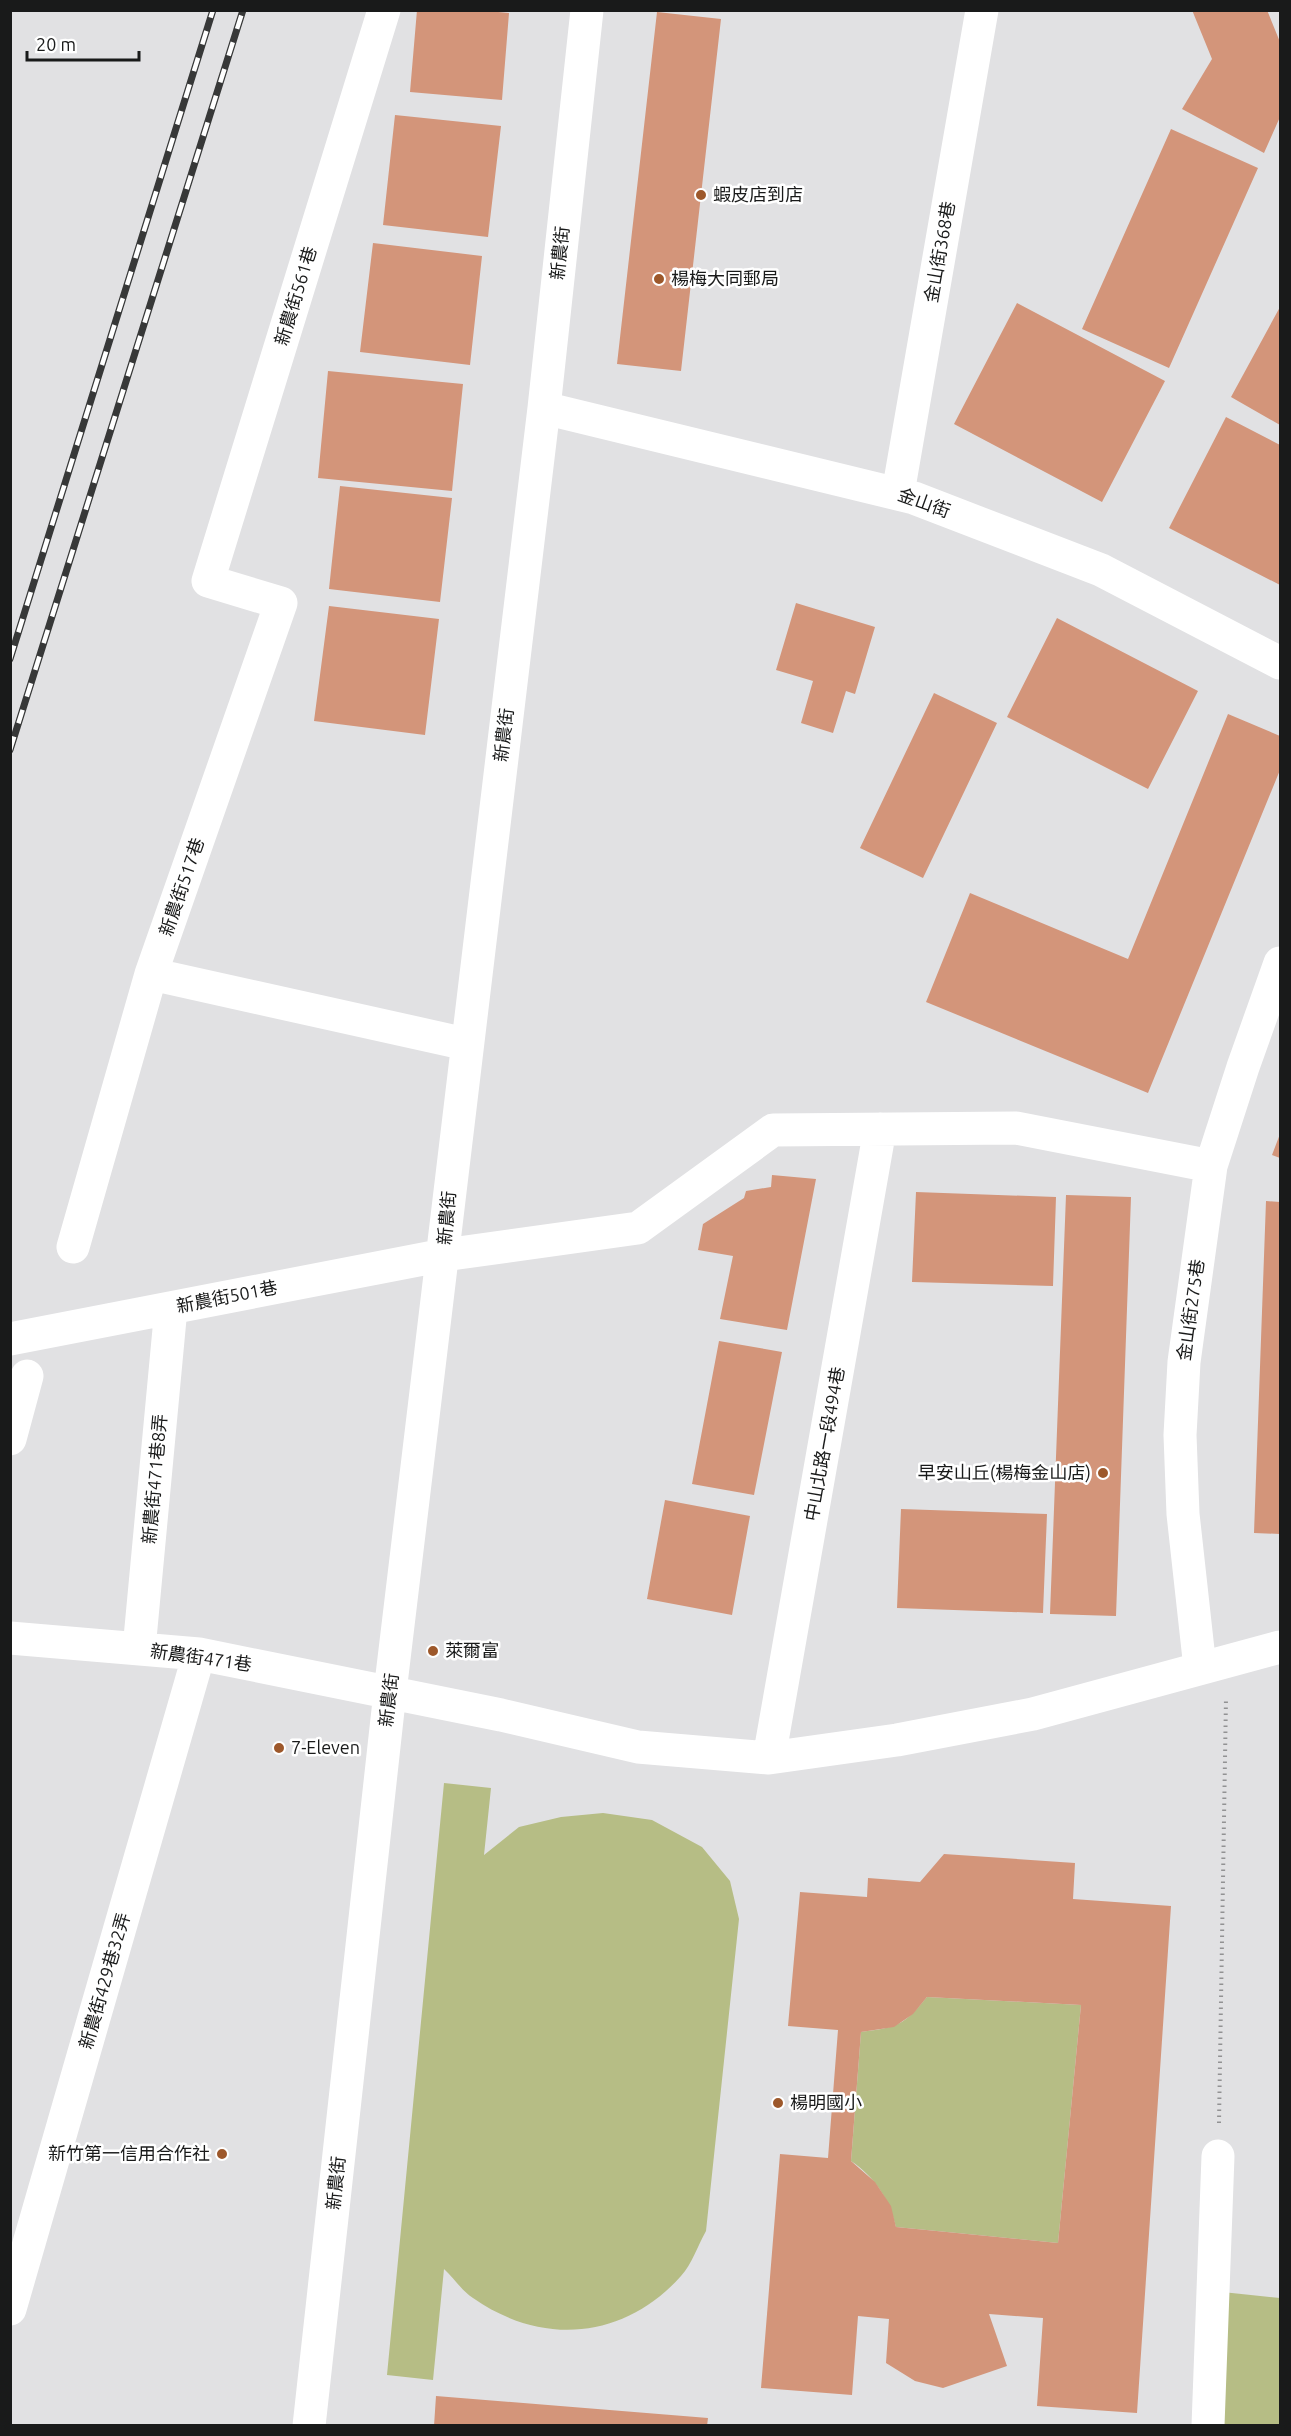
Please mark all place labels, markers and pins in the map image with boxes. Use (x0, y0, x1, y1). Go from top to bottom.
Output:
place label: 蝦皮店到店 (713, 184, 803, 204)
marker: 蝦皮店到店 (694, 188, 708, 202)
place label: 楊梅大同郵局 (671, 268, 779, 288)
marker: 楊梅大同郵局 (652, 272, 666, 286)
place label: 早安山丘(楊梅金山店) (918, 1462, 1091, 1483)
marker: 早安山丘(楊梅金山店) (1096, 1466, 1110, 1480)
place label: 萊爾富 (445, 1640, 499, 1660)
marker: 萊爾富 (426, 1644, 440, 1658)
place label: 7-Eleven (291, 1737, 360, 1757)
marker: 7-Eleven (272, 1741, 286, 1755)
place label: 楊明國小 (790, 2092, 862, 2112)
marker: 楊明國小 (771, 2096, 785, 2110)
place label: 新竹第一信用合作社 (48, 2143, 210, 2163)
marker: 新竹第一信用合作社 (215, 2147, 229, 2161)

